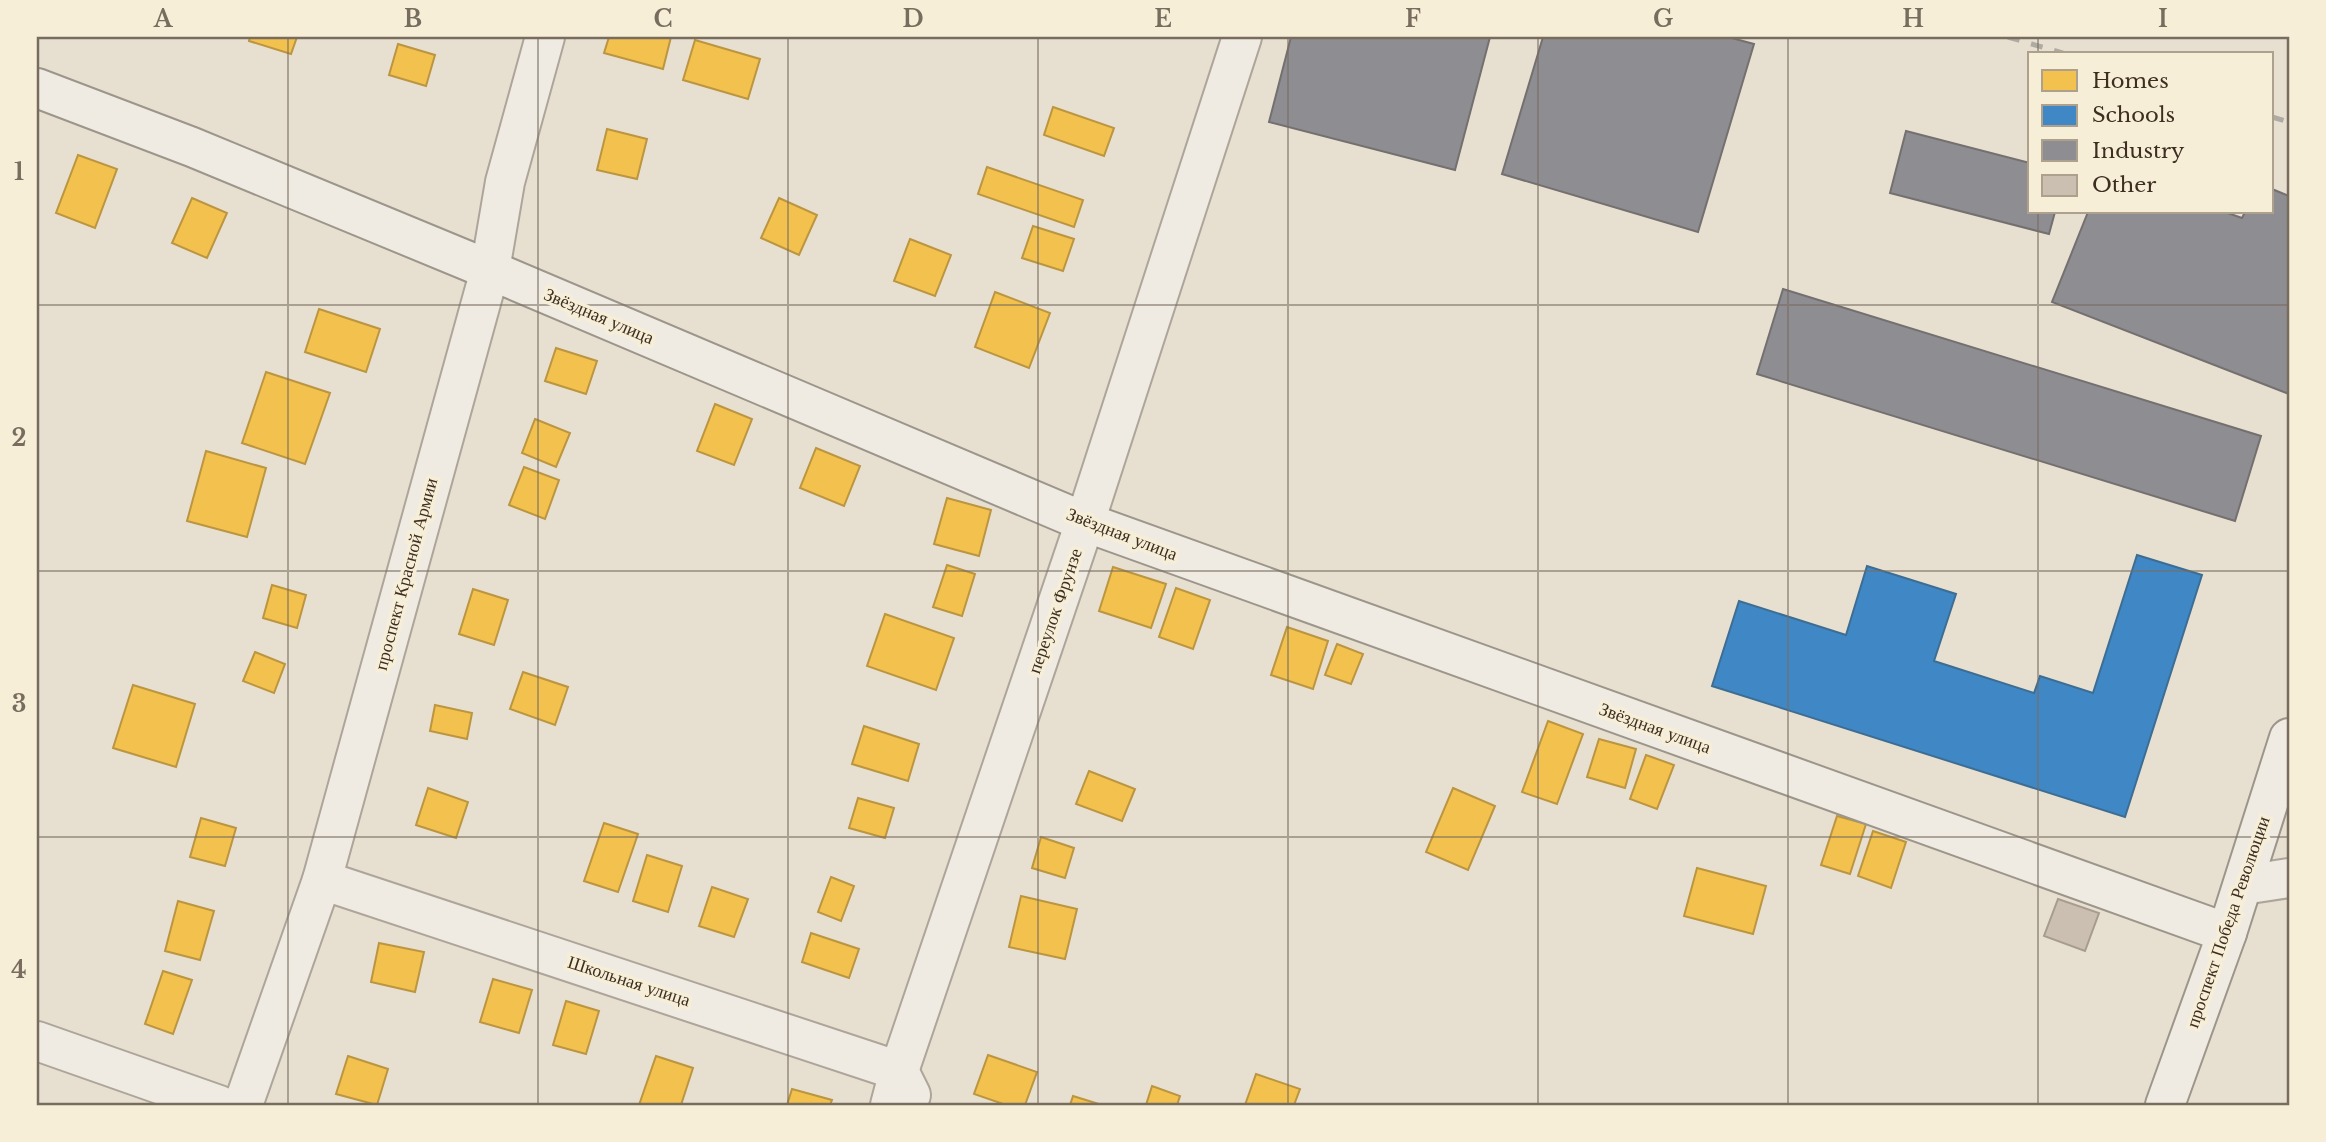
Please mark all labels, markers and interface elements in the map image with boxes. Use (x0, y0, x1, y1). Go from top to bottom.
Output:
text: A (153, 5, 174, 33)
text: B (404, 5, 422, 33)
text: C (654, 5, 672, 33)
text: D (902, 5, 924, 33)
text: E (1154, 5, 1172, 33)
text: F (1405, 5, 1421, 33)
text: G (1653, 5, 1673, 33)
text: H (1902, 5, 1924, 33)
text: I (2158, 5, 2168, 33)
legend (2028, 52, 2274, 214)
text: Homes (2092, 68, 2169, 94)
text: Schools (2092, 102, 2175, 128)
text: Industry (2092, 138, 2185, 164)
text: 1 (14, 158, 24, 186)
text: Other (2092, 172, 2156, 198)
street label: Звёздная улица (541, 283, 657, 349)
text: 2 (12, 424, 26, 452)
street label: проспект Красной Армии (370, 475, 442, 672)
street label: Звёздная улица (1063, 503, 1181, 565)
street label: переулок Фрунзе (1023, 545, 1087, 677)
text: 3 (12, 690, 26, 718)
street label: Звёздная улица (1596, 698, 1714, 758)
street label: проспект Победа Революции (2181, 813, 2275, 1031)
street label: Школьная улица (565, 951, 693, 1011)
text: 4 (11, 956, 27, 984)

